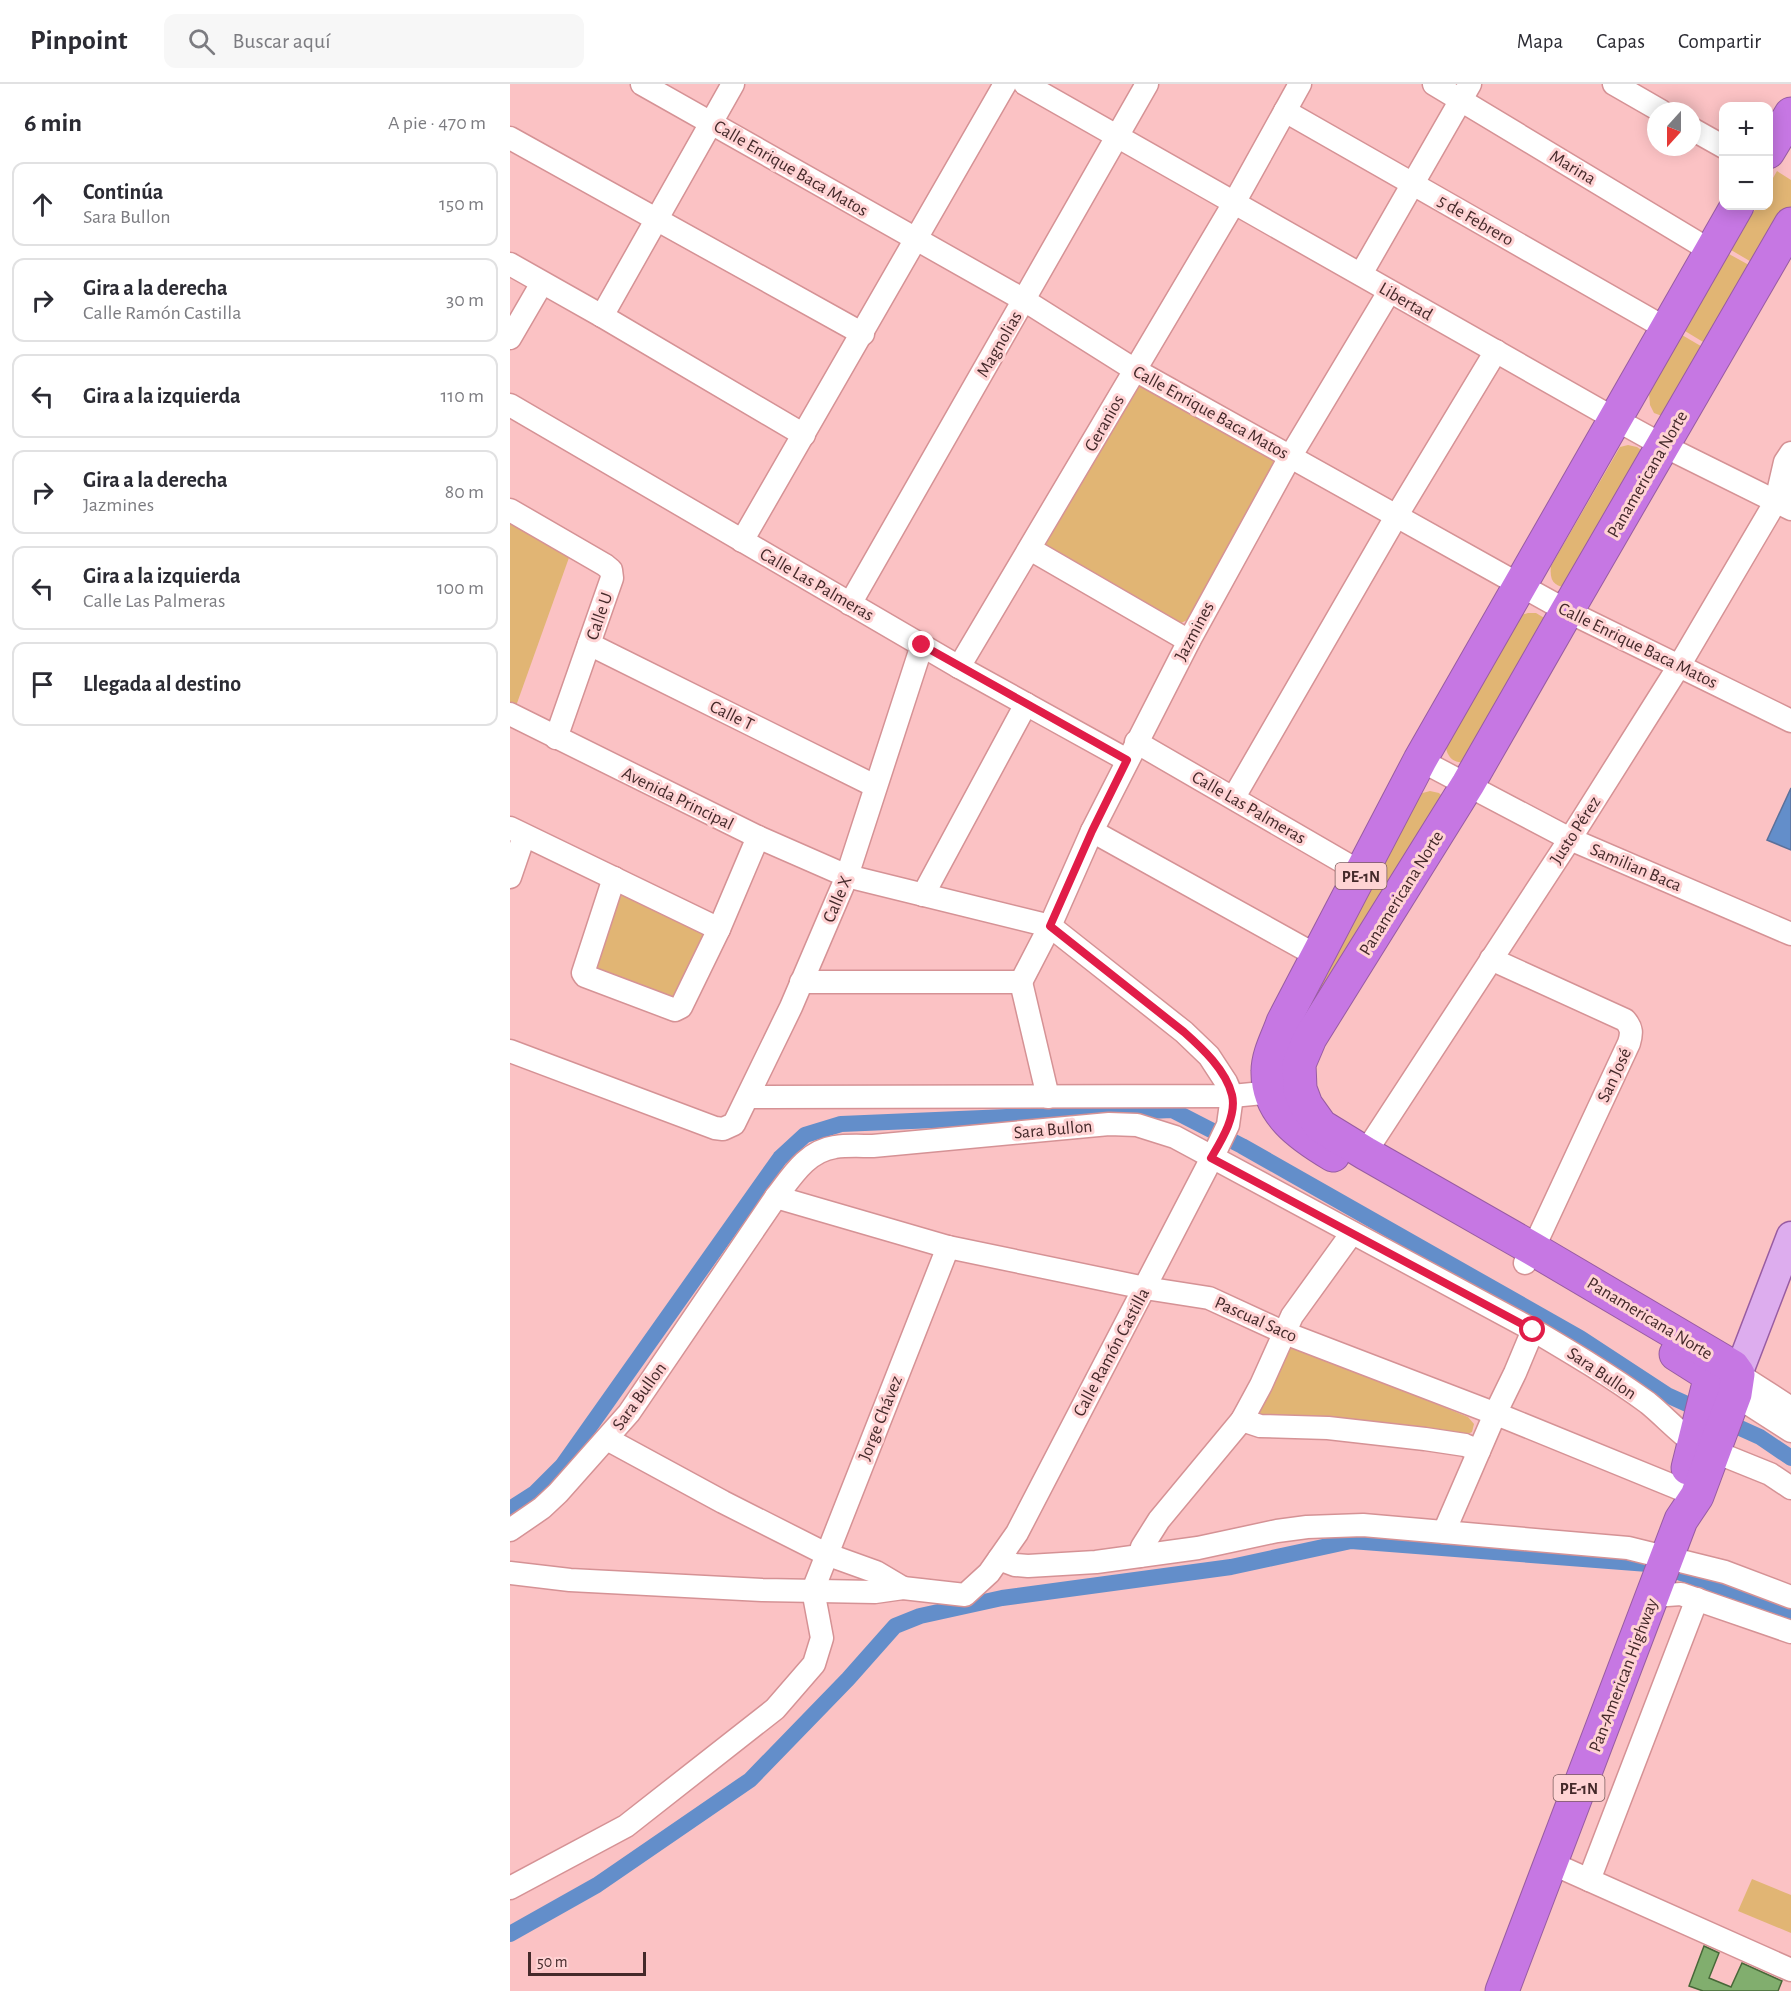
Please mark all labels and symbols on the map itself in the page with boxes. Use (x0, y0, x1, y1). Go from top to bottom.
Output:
north arrow (1647, 102, 1701, 156)
street label: Calle Enrique Baca Matos (710, 117, 871, 220)
street label: Marina (1546, 147, 1599, 188)
street label: 5 de Febrero (1434, 192, 1517, 250)
street label: Libertad (1376, 279, 1435, 324)
street label: Magnolias (974, 308, 1026, 381)
street label: Calle Enrique Baca Matos (1130, 363, 1291, 463)
street label: Geranios (1082, 392, 1128, 455)
street label: Panamericana Norte (1604, 408, 1691, 541)
street label: Calle Las Palmeras (756, 545, 877, 625)
street label: Calle U (583, 590, 616, 642)
street label: Jazmines (1172, 599, 1218, 664)
street label: Calle Enrique Baca Matos (1555, 600, 1720, 692)
route end (908, 631, 934, 657)
street label: Calle T (707, 698, 757, 734)
street label: Avenida Principal (619, 764, 736, 834)
street label: Calle Las Palmeras (1188, 768, 1309, 848)
street label: Justo Pérez (1547, 793, 1604, 868)
street label: Panamericana Norte (1356, 828, 1447, 959)
street label: Samilian Baca (1587, 841, 1684, 895)
road number: PE-1N (1336, 863, 1386, 889)
street label: Calle X (820, 873, 856, 925)
street label: San José (1595, 1046, 1635, 1105)
street label: Sara Bullon (1013, 1118, 1093, 1142)
street label: Panamericana Norte (1584, 1274, 1715, 1363)
street label: Calle Ramón Castilla (1070, 1285, 1153, 1420)
street label: Pascual Saco (1212, 1294, 1300, 1346)
route start (1519, 1316, 1545, 1342)
street label: Sara Bullon (1564, 1344, 1639, 1403)
street label: Sara Bullon (609, 1359, 670, 1434)
street label: Jorge Chávez (856, 1373, 906, 1463)
street label: Pan-American Highway (1586, 1596, 1662, 1755)
road number: PE-1N (1554, 1775, 1604, 1801)
scale bar (528, 1949, 646, 1976)

